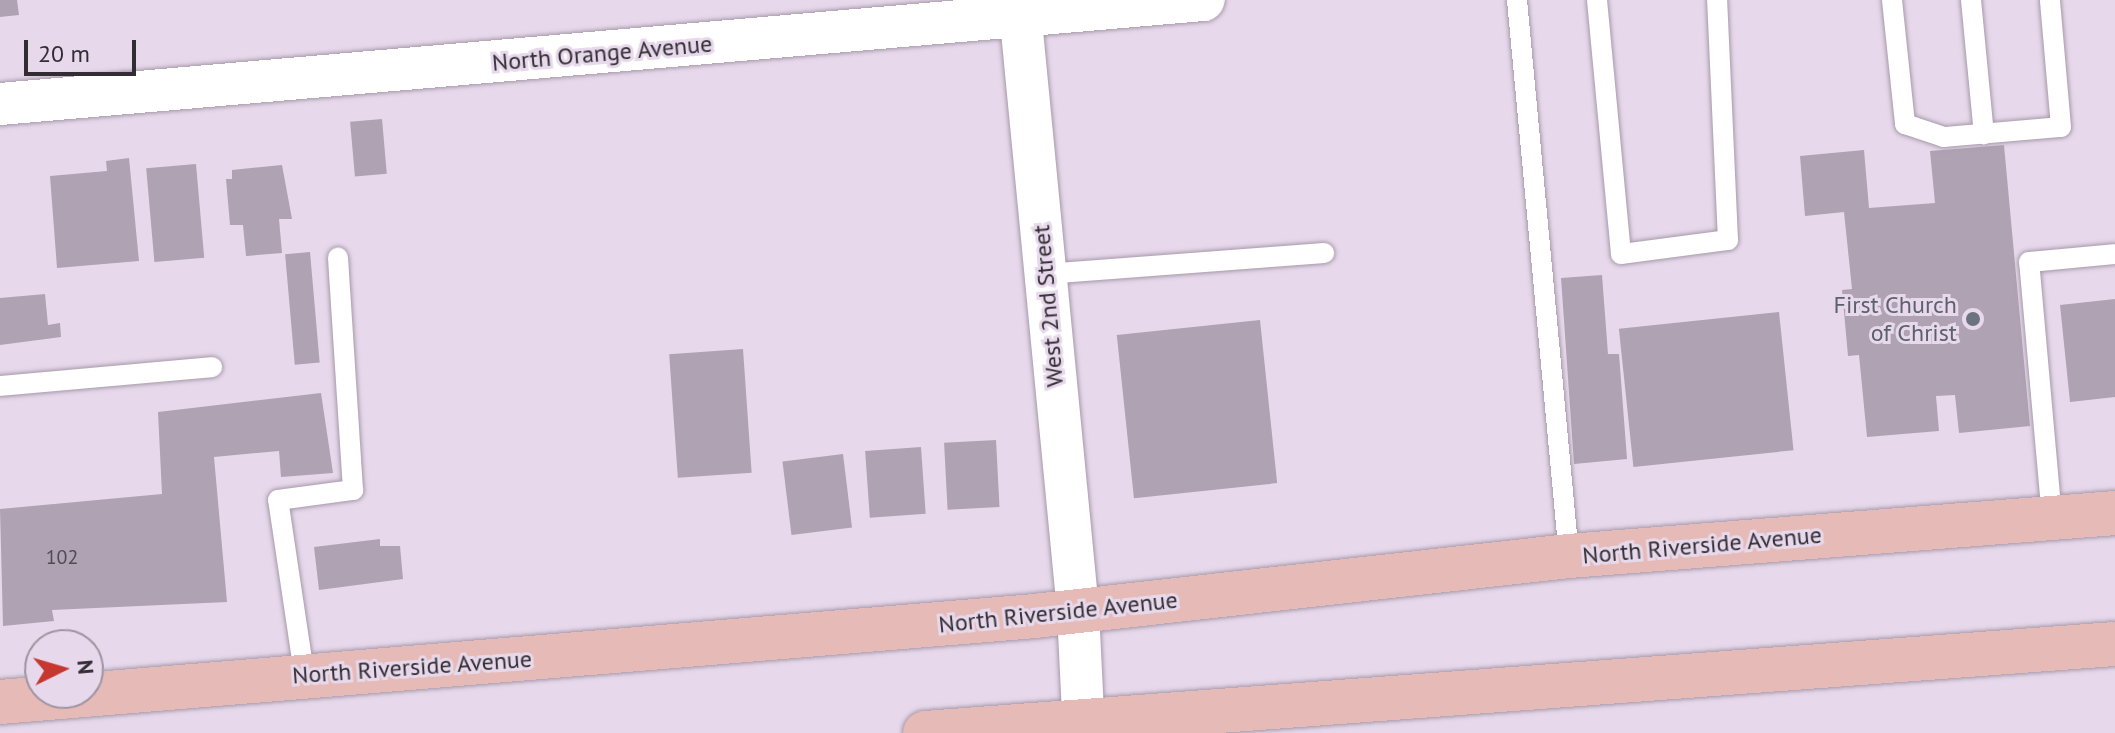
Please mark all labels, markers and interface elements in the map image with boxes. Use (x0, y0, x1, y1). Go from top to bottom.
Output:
scale bar (28, 24, 140, 74)
street label: North Orange Avenue (490, 29, 714, 77)
text: 20 m (38, 38, 90, 69)
street label: West 2nd Street (1027, 224, 1069, 388)
place label: First Church of Christ (1833, 291, 1957, 347)
marker: First Church of Christ (1964, 310, 1982, 328)
street label: North Riverside Avenue (1581, 520, 1823, 570)
house number: 102 (46, 545, 78, 569)
street label: North Riverside Avenue (937, 585, 1179, 639)
north arrow (24, 629, 104, 709)
street label: North Riverside Avenue (291, 644, 533, 690)
text: N (71, 659, 100, 676)

